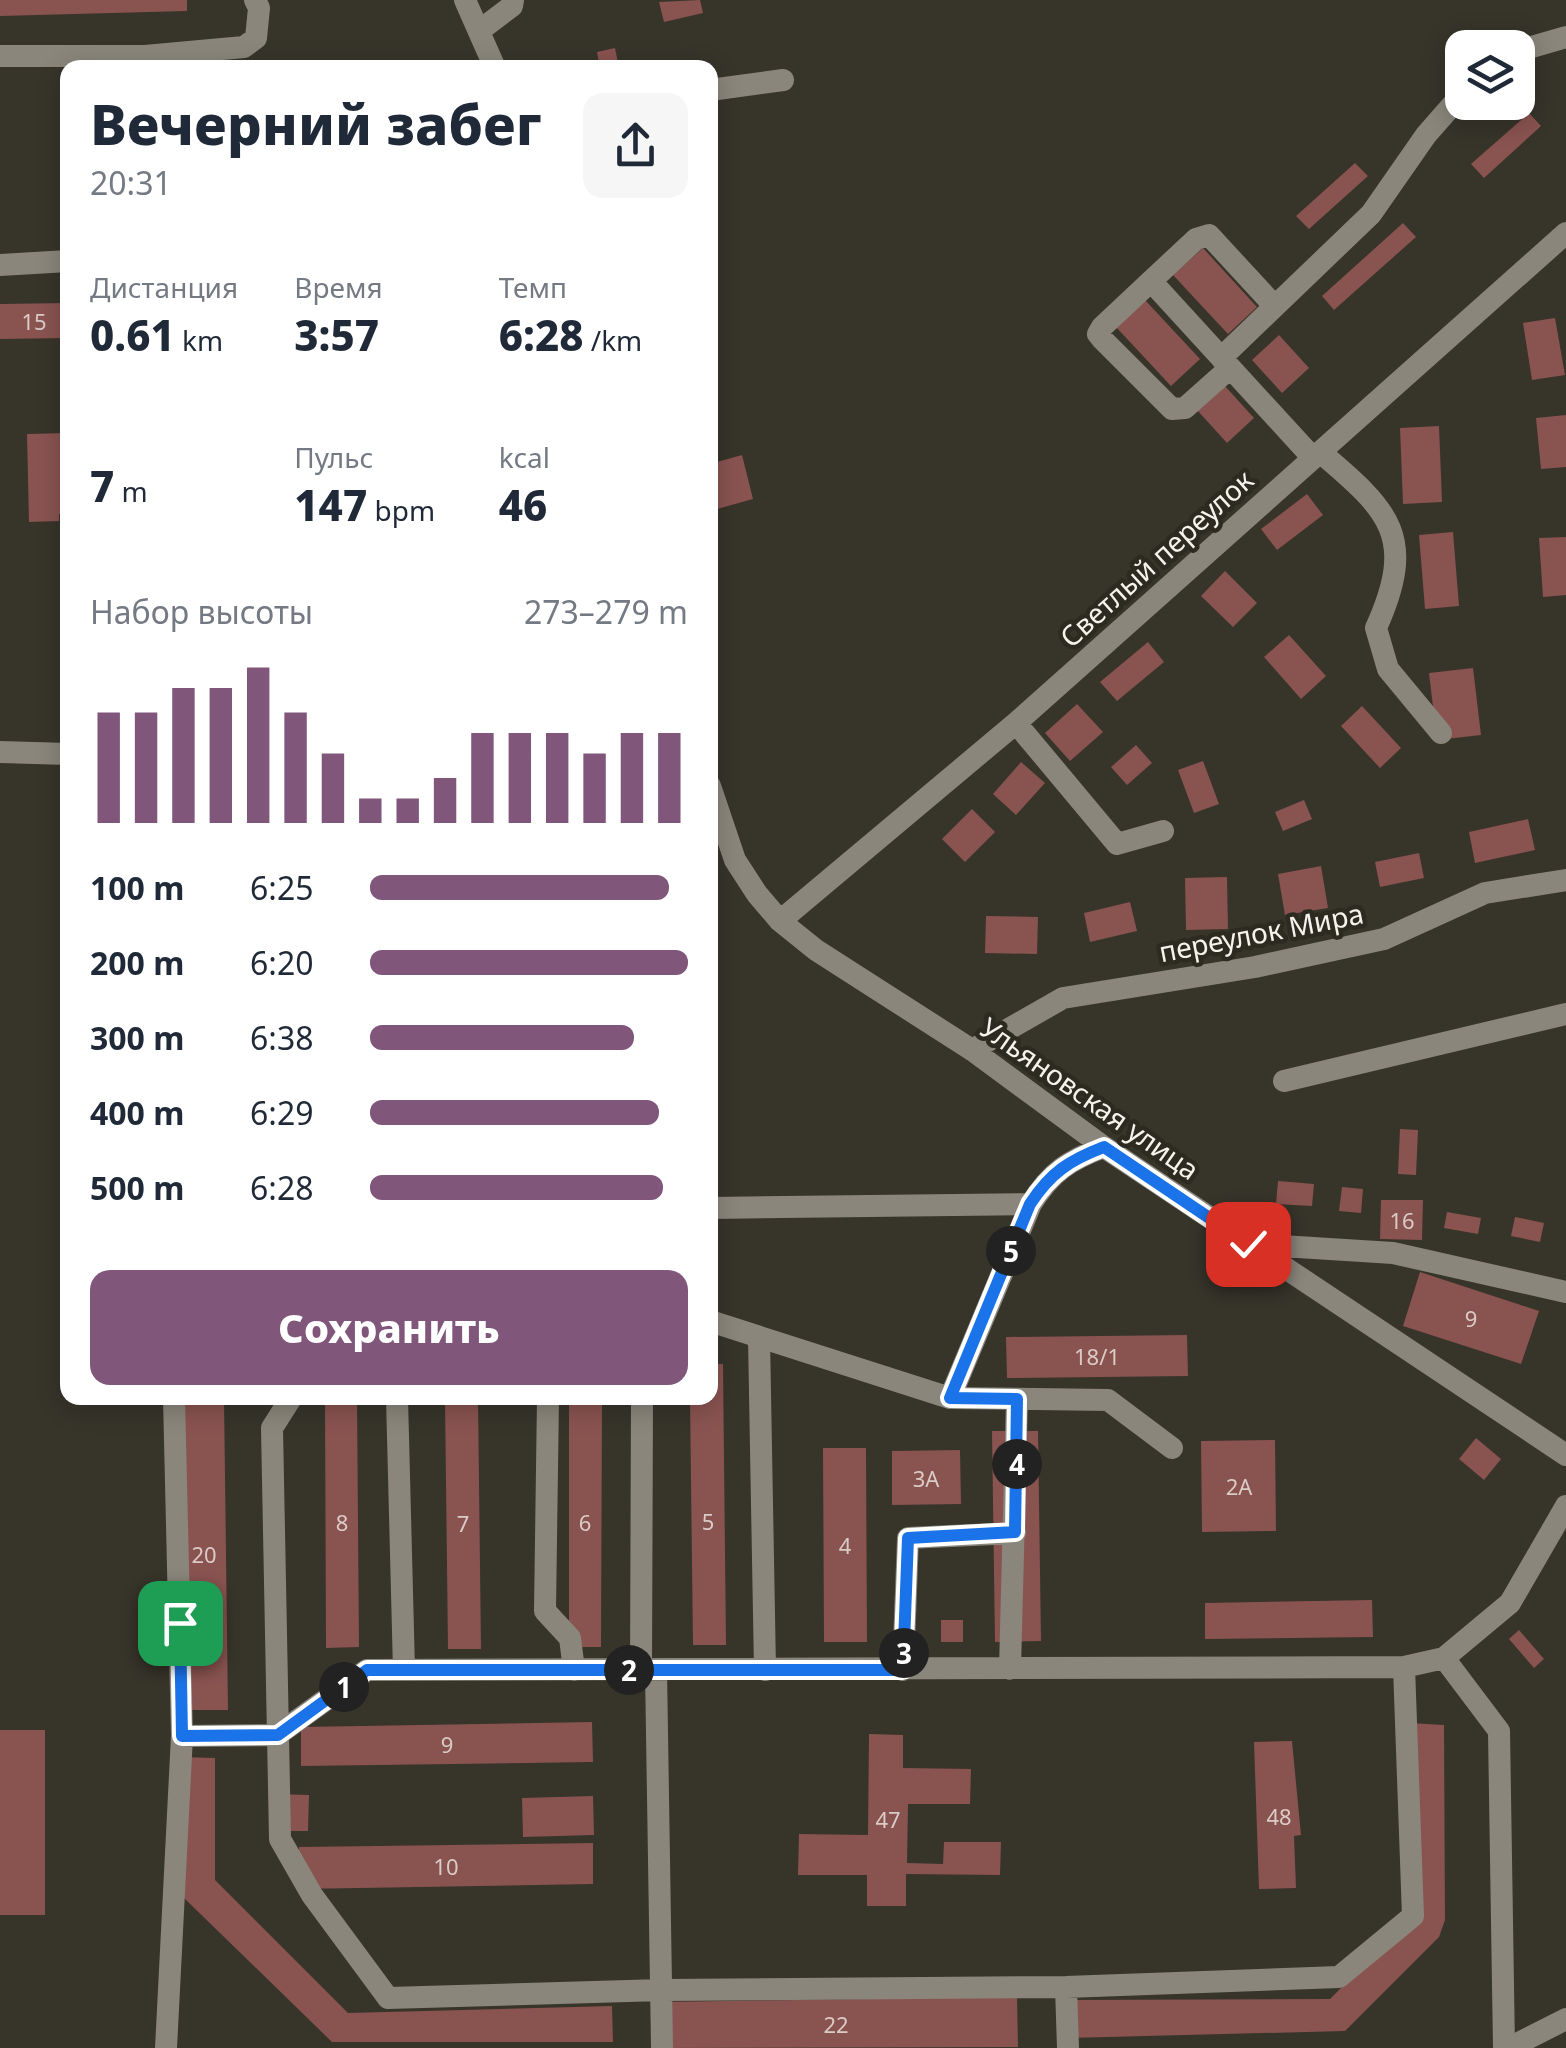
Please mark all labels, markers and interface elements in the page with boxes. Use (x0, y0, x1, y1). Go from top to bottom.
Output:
map controls (1445, 30, 1535, 120)
button: layers (1445, 30, 1535, 120)
text: Вечерний забег (90, 86, 541, 161)
button: share (583, 93, 688, 198)
text: 20:31 (90, 161, 172, 204)
text: Дистанция (90, 268, 238, 306)
text: Время (294, 268, 383, 306)
text: Темп (499, 268, 567, 306)
house number: 15 (21, 306, 47, 336)
text: 0.61 (90, 306, 175, 363)
text: 3:57 (294, 306, 379, 363)
text: 6:28 (499, 306, 583, 363)
text: km (175, 321, 223, 359)
text: /km (583, 321, 642, 359)
text: Пульс (294, 438, 373, 476)
text: kcal (499, 438, 550, 476)
text: 7 (90, 457, 114, 514)
street label: Светлый переулок (1051, 461, 1261, 655)
text: m (114, 472, 148, 510)
text: 147 (294, 476, 367, 533)
text: 46 (499, 476, 547, 533)
text: bpm (367, 491, 435, 529)
text: Набор высоты (90, 590, 313, 633)
text: 273–279 m (524, 590, 688, 633)
text: 100 m (90, 866, 184, 909)
text: 6:25 (250, 866, 314, 909)
street label: переулок Мира (1156, 894, 1366, 970)
text: 200 m (90, 941, 184, 984)
text: 6:20 (250, 941, 314, 984)
street label: Ульяновская улица (973, 1008, 1207, 1188)
text: 300 m (90, 1016, 184, 1059)
text: 6:38 (250, 1016, 314, 1059)
text: 400 m (90, 1091, 184, 1134)
text: 6:29 (250, 1091, 314, 1134)
text: 500 m (90, 1166, 184, 1209)
text: 6:28 (250, 1166, 314, 1209)
pin (1206, 1202, 1291, 1287)
house number: 16 (1389, 1205, 1415, 1235)
icon: check (1221, 1217, 1276, 1272)
pin: 5 (986, 1226, 1036, 1276)
text: 5 (1003, 1232, 1019, 1270)
button: Сохранить (90, 1270, 688, 1385)
house number: 9 (1465, 1303, 1477, 1333)
house number: 18/1 (1074, 1341, 1120, 1371)
pin: 4 (992, 1439, 1042, 1489)
text: 4 (1009, 1445, 1025, 1483)
house number: 3А (913, 1463, 940, 1493)
house number: 2А (1226, 1471, 1253, 1501)
house number: 5 (702, 1506, 714, 1536)
house number: 8 (336, 1507, 348, 1537)
house number: 6 (579, 1507, 591, 1537)
house number: 7 (457, 1508, 469, 1538)
house number: 4 (839, 1530, 852, 1560)
house number: 20 (191, 1539, 217, 1569)
pin (138, 1581, 223, 1666)
icon: arrive (153, 1596, 208, 1651)
pin: 3 (879, 1628, 929, 1678)
text: 3 (896, 1634, 912, 1672)
pin: 2 (604, 1645, 654, 1695)
text: 2 (621, 1651, 637, 1689)
pin: 1 (319, 1662, 369, 1712)
text: 1 (336, 1668, 352, 1706)
house number: 9 (441, 1729, 453, 1759)
house number: 48 (1266, 1801, 1292, 1831)
house number: 47 (875, 1804, 901, 1834)
house number: 10 (433, 1851, 459, 1881)
house number: 22 (823, 2009, 849, 2039)

